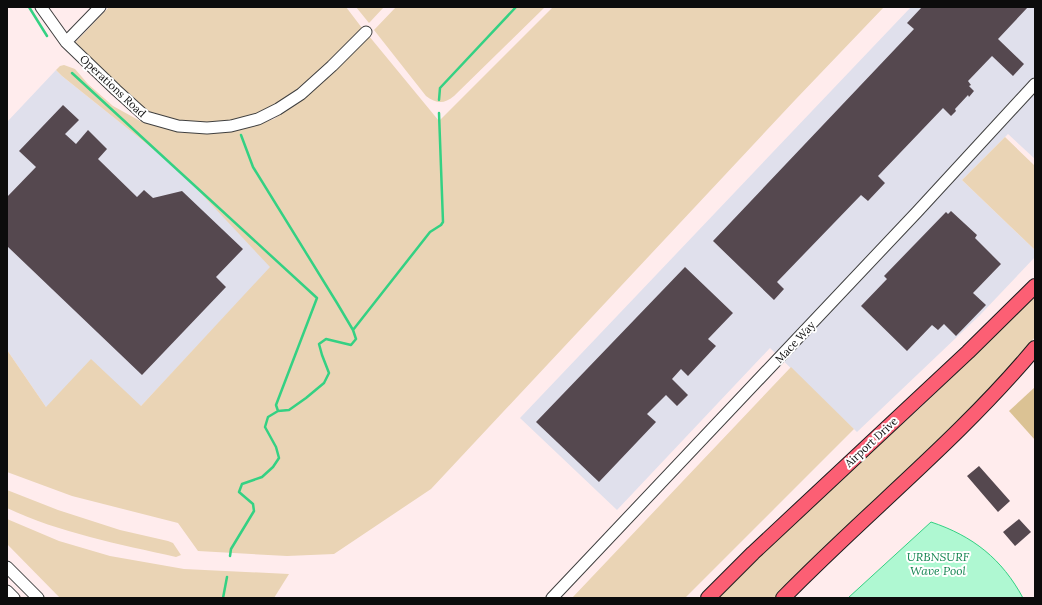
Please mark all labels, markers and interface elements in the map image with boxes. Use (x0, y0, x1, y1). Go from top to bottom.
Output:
street label: Operations Road (77, 52, 149, 121)
street label: Mace Way (772, 318, 818, 366)
street label: Airport Drive (841, 414, 900, 471)
water label: URBNSURF Wave Pool (907, 549, 970, 578)

